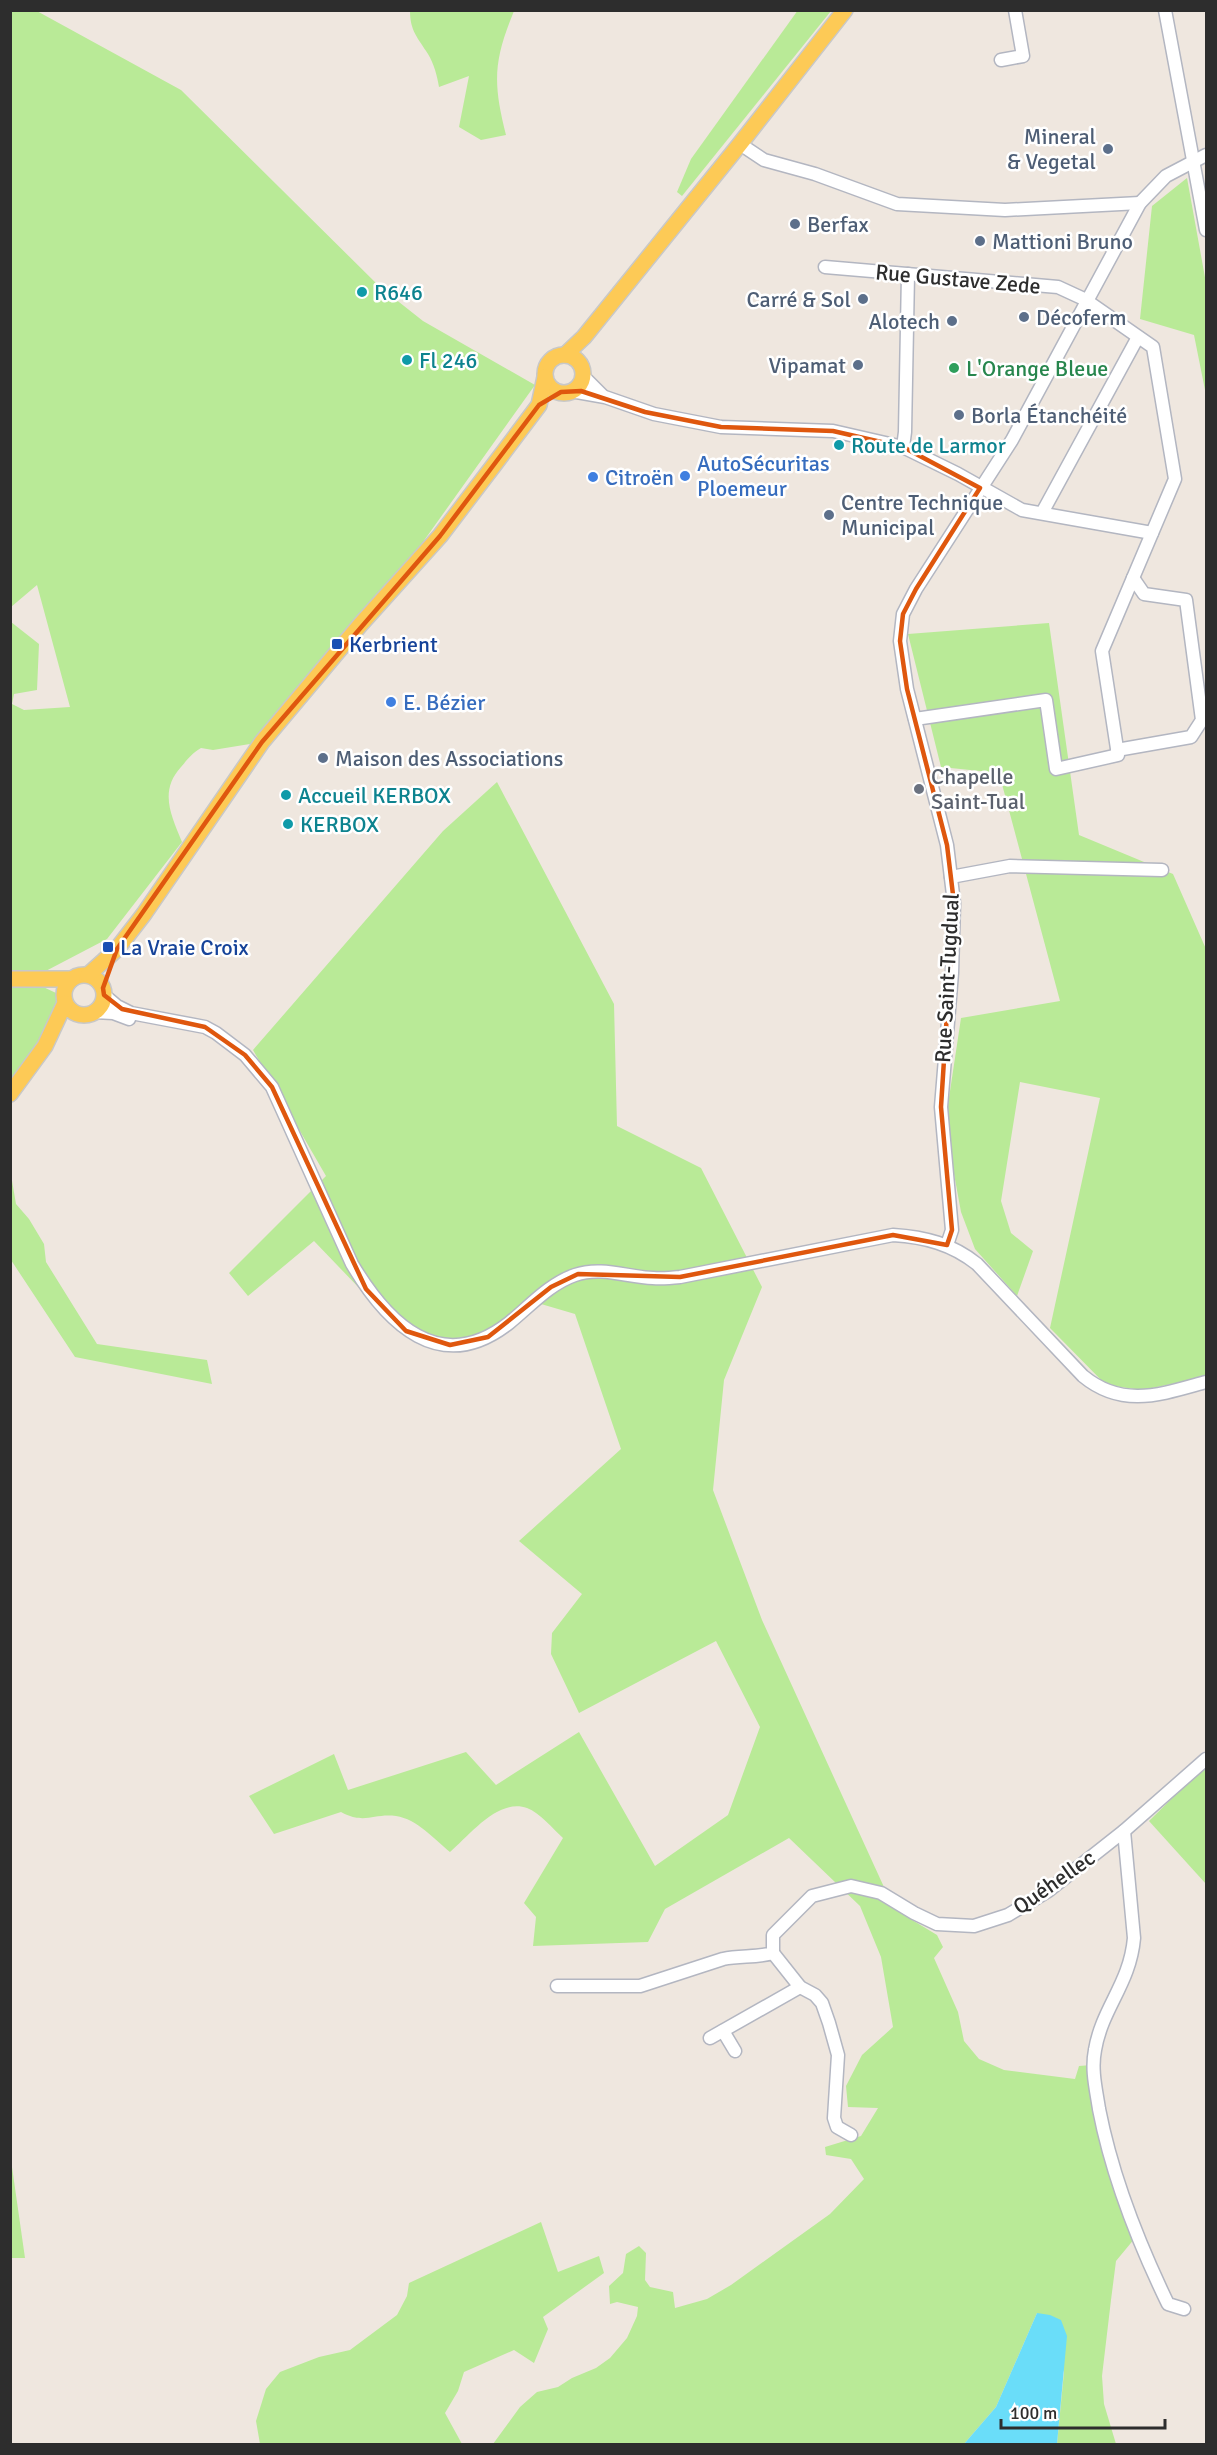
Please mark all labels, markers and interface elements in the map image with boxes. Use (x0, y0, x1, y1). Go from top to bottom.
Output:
place label: Mineral & Vegetal (1007, 123, 1096, 175)
marker: Mineral & Vegetal (1101, 142, 1115, 156)
place label: Berfax (807, 211, 869, 238)
marker: Berfax (788, 217, 802, 231)
place label: Mattioni Bruno (992, 228, 1133, 255)
marker: Mattioni Bruno (973, 234, 987, 248)
street label: Rue Gustave Zede (874, 258, 1042, 300)
place label: R646 (374, 279, 423, 306)
marker: R646 (355, 285, 369, 299)
place label: Carré & Sol (746, 286, 851, 313)
marker: Carré & Sol (856, 292, 870, 306)
place label: Décoferm (1036, 304, 1127, 331)
place label: Alotech (868, 308, 940, 335)
marker: Décoferm (1017, 310, 1031, 324)
marker: Alotech (945, 314, 959, 328)
place label: Fl 246 (419, 347, 477, 374)
place label: Vipamat (768, 352, 846, 379)
marker: Fl 246 (400, 353, 414, 367)
place label: L'Orange Bleue (966, 355, 1108, 382)
marker: Vipamat (851, 358, 865, 372)
marker: L'Orange Bleue (947, 361, 961, 375)
place label: Borla Étanchéité (971, 402, 1127, 429)
marker: Borla Étanchéité (952, 408, 966, 422)
place label: Route de Larmor (851, 432, 1006, 459)
marker: Route de Larmor (832, 438, 846, 452)
place label: AutoSécuritas Ploemeur (697, 450, 830, 502)
place label: Citroën (605, 464, 674, 491)
marker: AutoSécuritas Ploemeur (678, 469, 692, 483)
marker: Citroën (586, 470, 600, 484)
place label: Centre Technique Municipal (841, 489, 1003, 541)
marker: Centre Technique Municipal (822, 508, 836, 522)
place label: Kerbrient (349, 631, 438, 658)
marker: Kerbrient (330, 637, 344, 651)
place label: E. Bézier (403, 689, 485, 716)
marker: E. Bézier (384, 695, 398, 709)
place label: Maison des Associations (335, 745, 563, 772)
marker: Maison des Associations (316, 751, 330, 765)
place label: Chapelle Saint-Tual (931, 763, 1025, 815)
place label: Accueil KERBOX (298, 782, 451, 809)
marker: Chapelle Saint-Tual (912, 782, 926, 796)
marker: Accueil KERBOX (279, 788, 293, 802)
place label: KERBOX (300, 811, 379, 838)
marker: KERBOX (281, 817, 295, 831)
street label: Rue Saint-Tugdual (929, 892, 965, 1064)
place label: La Vraie Croix (120, 934, 249, 961)
marker: La Vraie Croix (101, 940, 115, 954)
street label: Quéhellec (1008, 1844, 1100, 1920)
scale bar (1001, 2392, 1164, 2430)
text: 100 m (1010, 2402, 1057, 2424)

